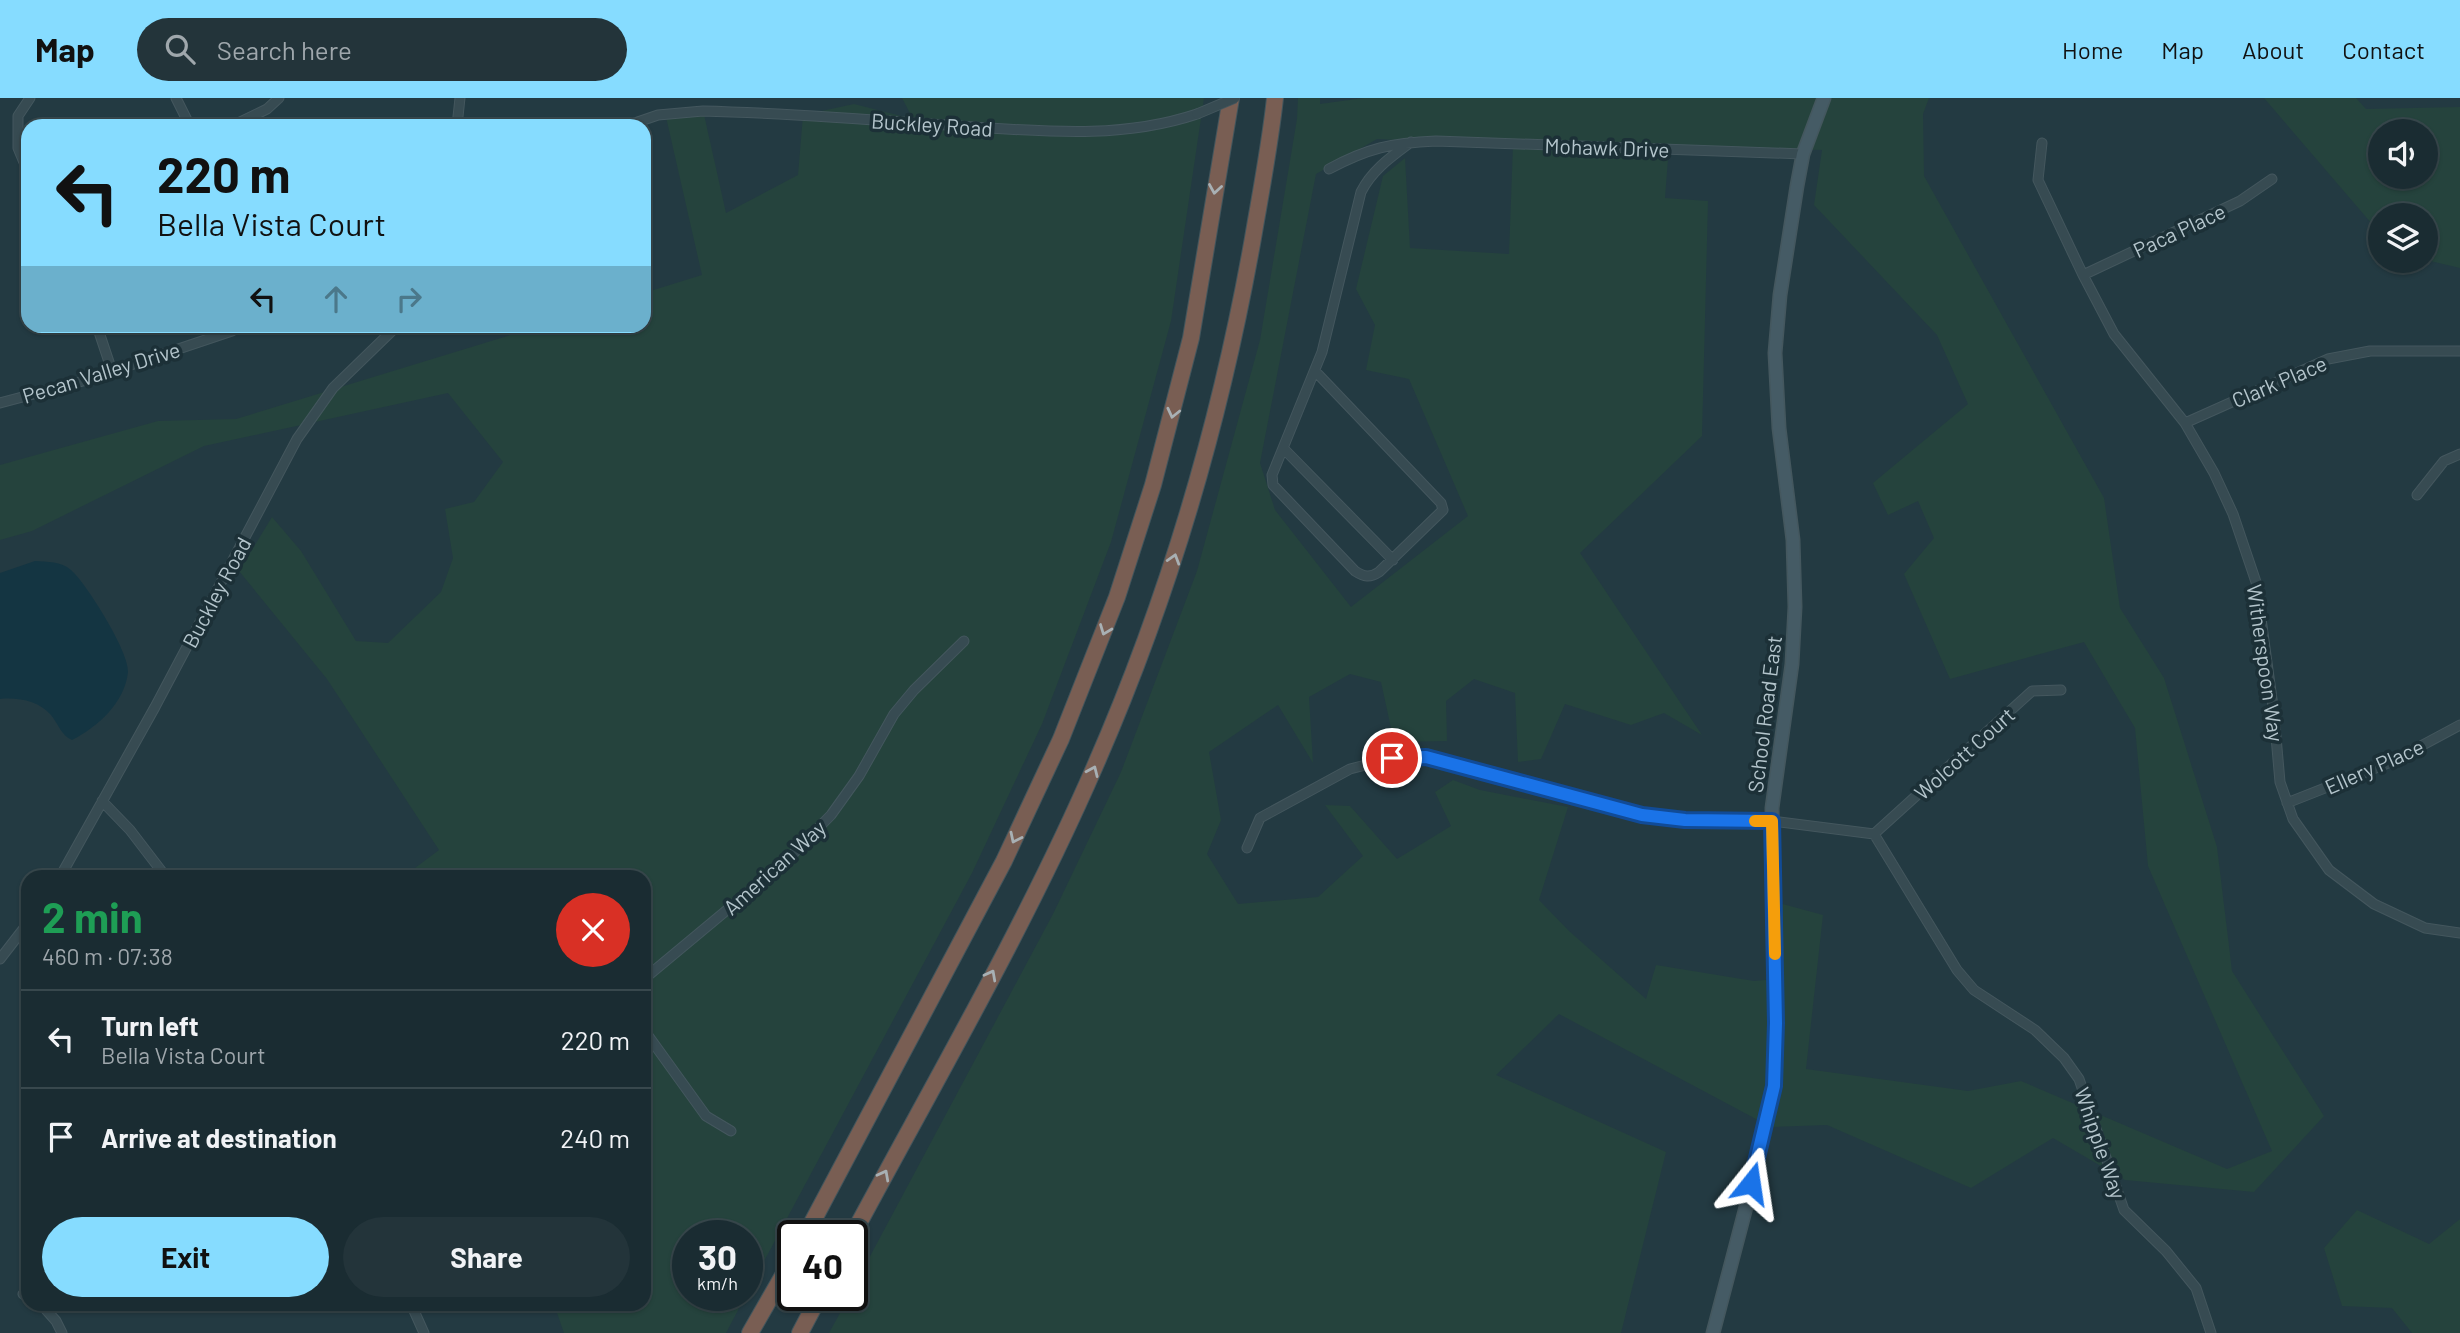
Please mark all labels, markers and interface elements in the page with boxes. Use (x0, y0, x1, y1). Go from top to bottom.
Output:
search box (137, 18, 627, 81)
text: Map (35, 29, 95, 69)
icon: search (161, 30, 199, 68)
text: Search here (217, 34, 352, 65)
text: Home (2062, 35, 2123, 64)
text: Map (2161, 35, 2204, 64)
text: About (2242, 35, 2304, 64)
text: Contact (2342, 35, 2425, 64)
street label: Buckley Road (870, 107, 994, 141)
map controls (2368, 119, 2438, 273)
button: sound (2368, 119, 2438, 189)
street label: Mohawk Drive (1544, 132, 1670, 162)
text: 220 m (157, 144, 291, 203)
icon: left (42, 147, 133, 238)
one-way arrow (1208, 183, 1223, 195)
street label: Paca Place (2129, 198, 2229, 262)
button: layers (2368, 203, 2438, 273)
text: Bella Vista Court (157, 204, 386, 242)
icon: left (244, 280, 282, 318)
icon: ahead (317, 280, 355, 318)
icon: right (390, 280, 428, 318)
street label: Pecan Valley Drive (19, 336, 183, 408)
street label: Clark Place (2228, 350, 2330, 412)
one-way arrow (1167, 407, 1181, 419)
street label: Buckley Road (176, 532, 256, 652)
one-way arrow (1166, 553, 1180, 565)
street label: Witherspoon Way (2243, 583, 2289, 744)
one-way arrow (1099, 623, 1113, 635)
street label: School Road East (1742, 634, 1786, 794)
street label: Wolcott Court (1909, 701, 2019, 805)
pin (1362, 728, 1422, 788)
street label: Ellery Place (2321, 733, 2427, 799)
icon: arrive (1373, 739, 1411, 777)
one-way arrow (1085, 766, 1099, 778)
street label: American Way (718, 814, 831, 919)
one-way arrow (1009, 831, 1023, 843)
text: 2 min (42, 891, 143, 941)
button: close (556, 893, 630, 967)
text: 460 m · 07:38 (42, 942, 173, 970)
one-way arrow (983, 969, 997, 982)
text: Turn left (101, 1010, 199, 1041)
icon: left (42, 1020, 80, 1058)
text: 220 m (561, 1024, 630, 1055)
text: Bella Vista Court (101, 1041, 266, 1069)
street label: Whipple Way (2070, 1084, 2132, 1202)
icon: arrive (42, 1118, 80, 1156)
text: Arrive at destination (101, 1122, 337, 1153)
text: 240 m (560, 1122, 630, 1153)
position arrow (1714, 1146, 1788, 1220)
one-way arrow (876, 1170, 890, 1182)
button: Exit (42, 1217, 329, 1297)
button: Share (343, 1217, 630, 1297)
speed limit sign: 40 (777, 1220, 868, 1311)
text: 30 (698, 1235, 737, 1277)
text: km/h (697, 1272, 738, 1294)

